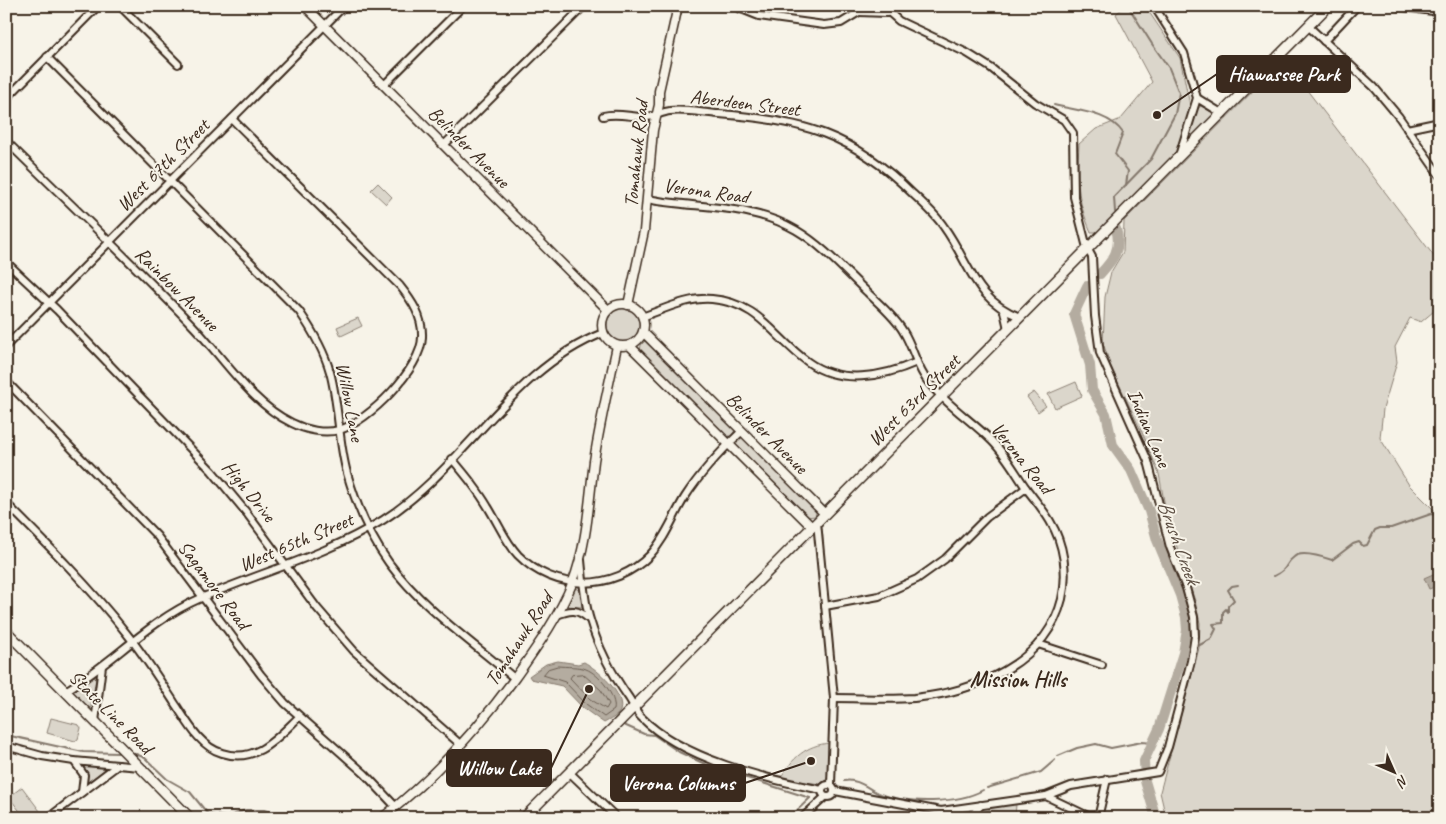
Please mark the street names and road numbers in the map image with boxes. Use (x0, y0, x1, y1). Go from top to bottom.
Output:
street label: Aberdeen Street (689, 84, 804, 122)
street label: Tomahawk Road (618, 96, 654, 208)
street label: Belinder Avenue (423, 101, 516, 194)
street label: West 67th Street (111, 112, 216, 217)
street label: Verona Road (662, 173, 753, 210)
street label: Rainbow Avenue (130, 242, 225, 337)
street label: West 63rd Street (863, 347, 967, 451)
street label: Willow Lane (330, 360, 370, 445)
street label: Indian Lane (1121, 385, 1177, 472)
street label: Belinder Avenue (721, 387, 814, 480)
street label: Verona Road (985, 417, 1061, 502)
street label: High Drive (217, 455, 282, 528)
street label: West 65th Street (235, 506, 359, 577)
street label: Sagamore Road (172, 536, 257, 637)
street label: Tomahawk Road (479, 585, 560, 691)
street label: State Line Road (64, 665, 161, 762)

